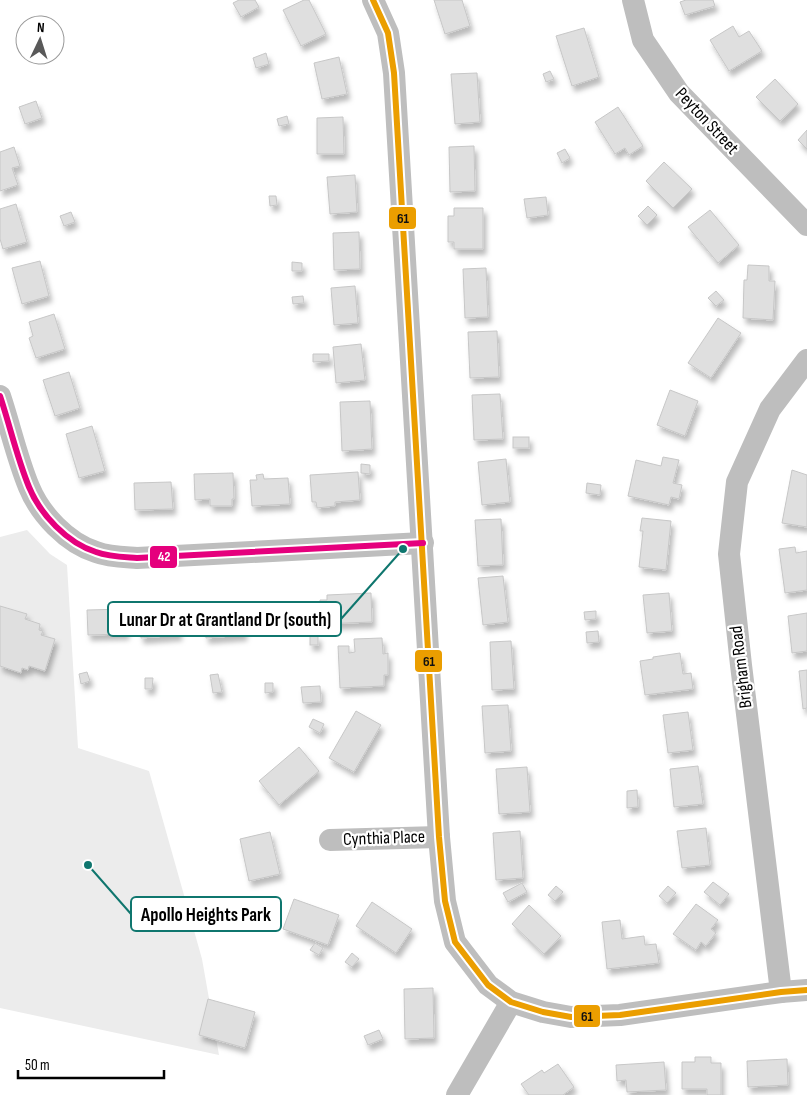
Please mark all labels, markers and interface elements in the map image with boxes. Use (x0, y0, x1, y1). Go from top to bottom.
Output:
north arrow (15, 15, 65, 65)
text: N (37, 19, 45, 36)
street label: Peyton Street (671, 83, 743, 159)
line badge: 61 (388, 206, 417, 230)
text: 61 (397, 210, 410, 227)
line badge: 42 (149, 545, 178, 569)
text: 42 (158, 548, 170, 565)
callout: Lunar Dr at Grantland Dr (south) (108, 602, 341, 636)
text: Lunar Dr at Grantland Dr (south) (119, 609, 331, 632)
street label: Brigham Road (726, 625, 756, 709)
line badge: 61 (414, 649, 443, 673)
text: 61 (423, 653, 436, 670)
street label: Cynthia Place (343, 826, 425, 850)
callout: Apollo Heights Park (131, 897, 281, 931)
text: Apollo Heights Park (140, 904, 271, 927)
line badge: 61 (573, 1004, 601, 1028)
text: 61 (581, 1008, 594, 1025)
scale bar (18, 1048, 164, 1080)
text: 50 m (25, 1056, 50, 1075)

